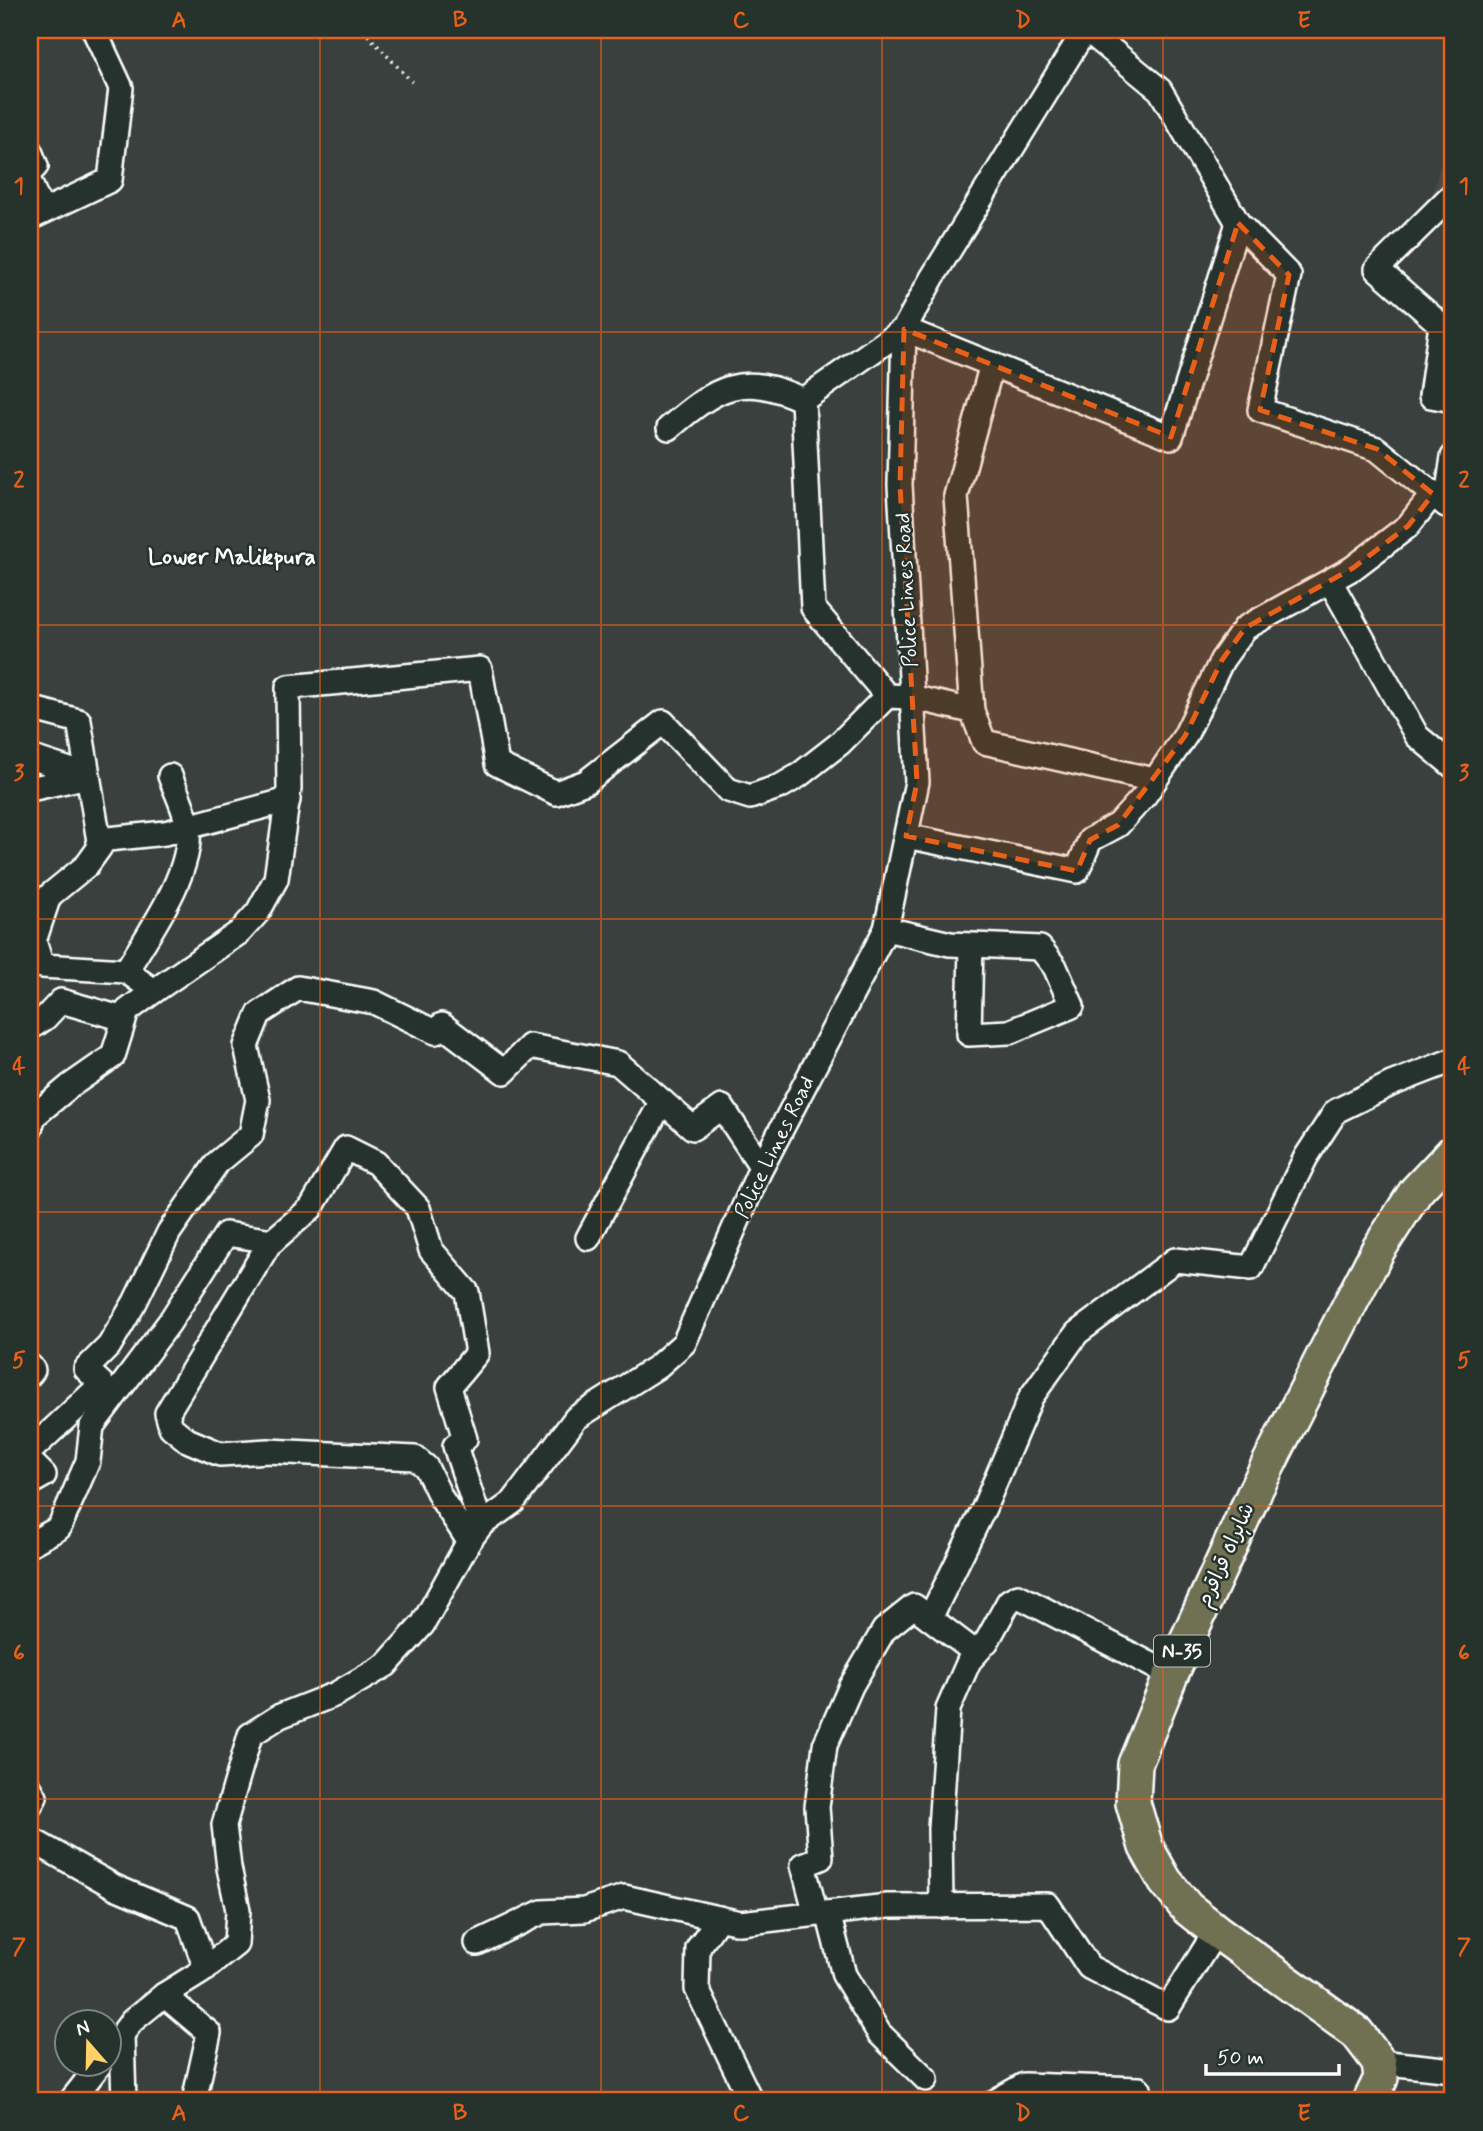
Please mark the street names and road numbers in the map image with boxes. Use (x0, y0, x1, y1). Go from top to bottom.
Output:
street label: Police Lines Road (889, 512, 925, 668)
street label: Police Lines Road (728, 1072, 821, 1223)
street label: شاہراہ قراقرم (1190, 1499, 1262, 1613)
road number: N-35 (1154, 1636, 1210, 1666)

